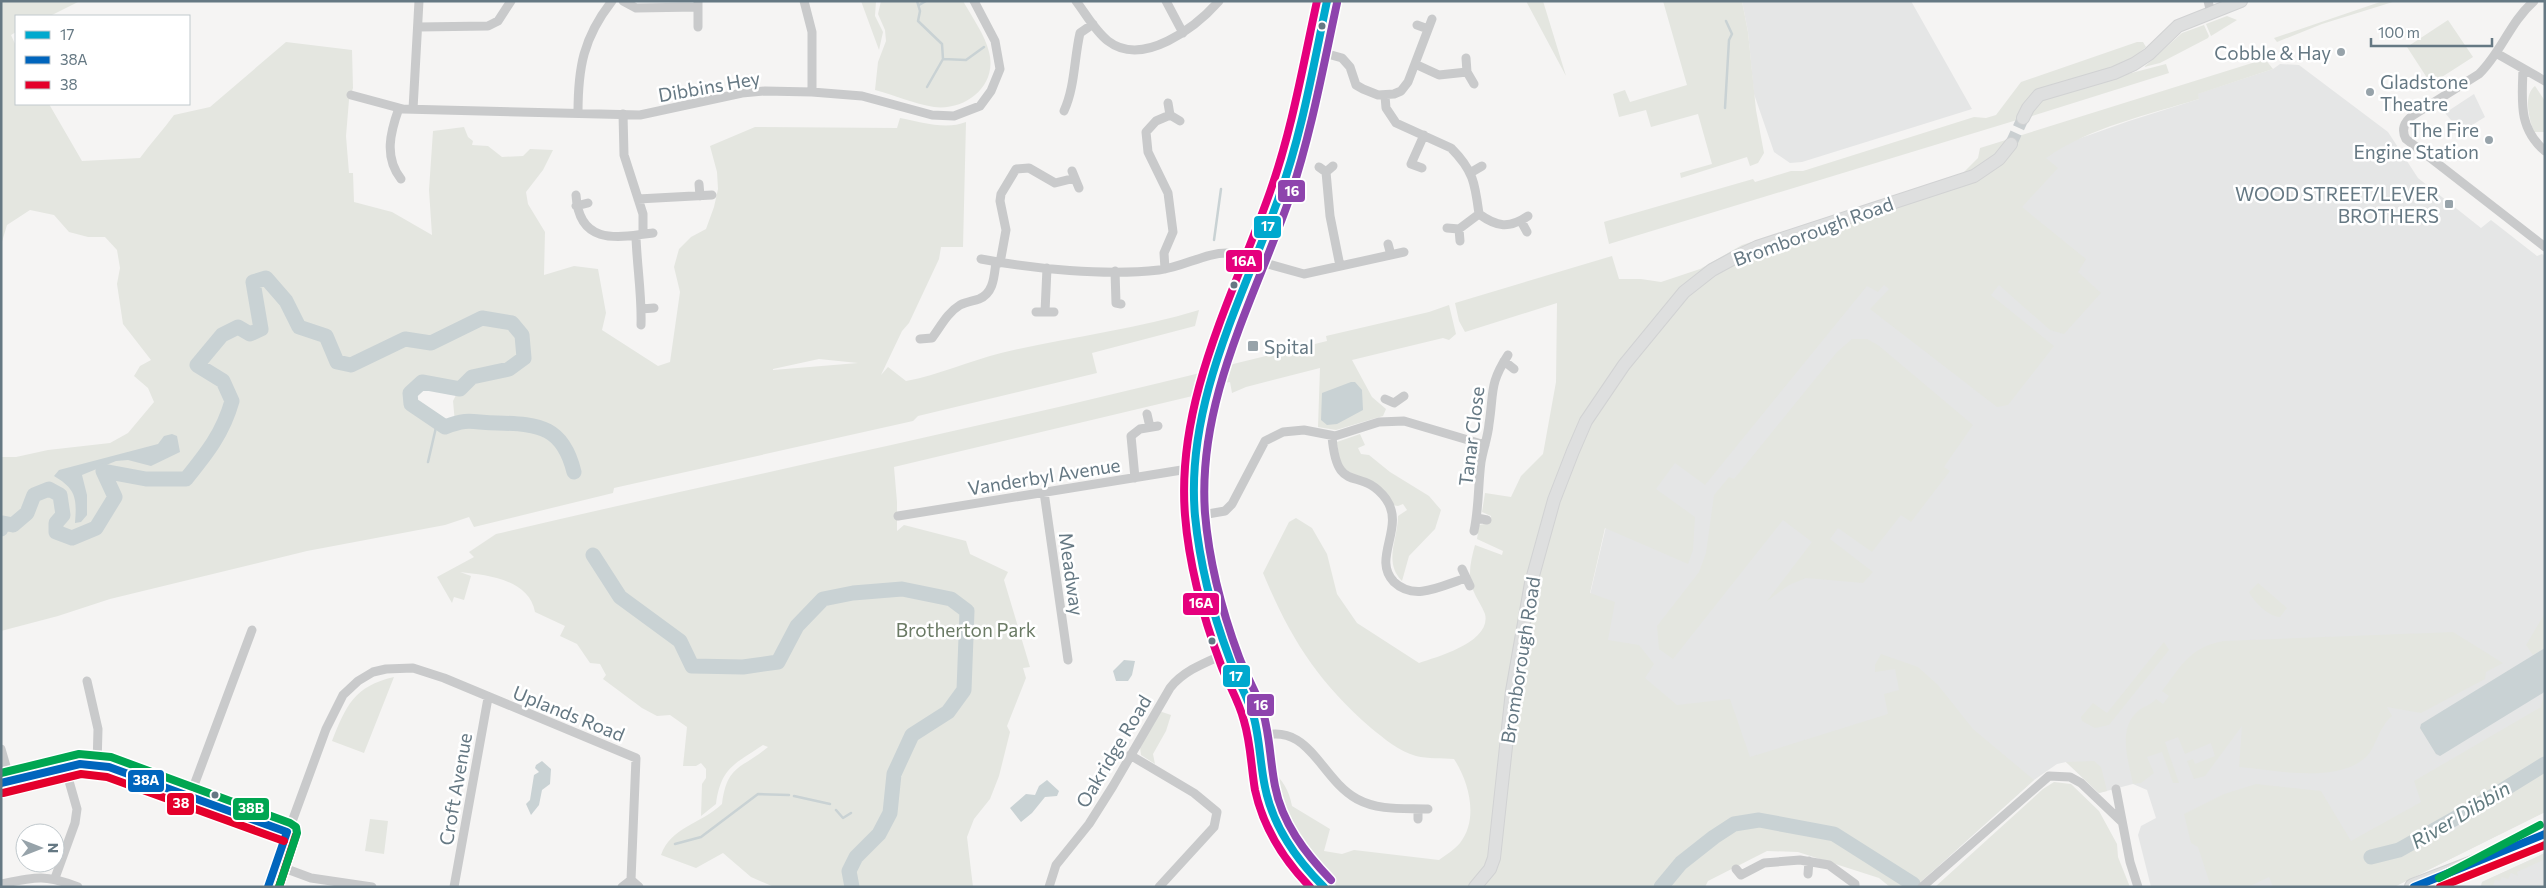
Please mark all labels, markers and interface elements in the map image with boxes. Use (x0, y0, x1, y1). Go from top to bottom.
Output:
legend (15, 15, 190, 105)
scale bar (2371, 15, 2492, 47)
unlabelled marker (1317, 21, 1327, 31)
text: 100 m (2378, 23, 2420, 41)
text: 17 (60, 25, 74, 43)
place label: Cobble & Hay (2214, 41, 2331, 64)
marker: Cobble & Hay (2335, 46, 2347, 58)
text: 38A (60, 50, 88, 68)
street label: Dibbins Hey (656, 66, 762, 106)
place label: Gladstone Theatre (2380, 70, 2468, 115)
text: 38 (60, 75, 78, 93)
marker: Gladstone Theatre (2364, 86, 2376, 98)
place label: The Fire Engine Station (2354, 118, 2479, 163)
marker: The Fire Engine Station (2483, 134, 2495, 146)
line badge: 16 (1277, 179, 1306, 203)
text: 16 (1285, 182, 1300, 199)
place label: WOOD STREET/LEVER BROTHERS (2235, 182, 2439, 227)
street label: Bromborough Road (1730, 191, 1896, 271)
marker: WOOD STREET/LEVER BROTHERS (2443, 198, 2455, 210)
line badge: 17 (1253, 215, 1282, 239)
text: 17 (1261, 217, 1275, 234)
line badge: 16A (1225, 249, 1263, 273)
text: 16A (1232, 252, 1256, 269)
unlabelled marker (1229, 280, 1239, 290)
place label: Spital (1264, 335, 1314, 358)
marker: Spital (1246, 339, 1260, 353)
street label: Tanar Close (1453, 385, 1489, 487)
street label: Vanderbyl Avenue (966, 453, 1122, 499)
street label: Meadway (1055, 531, 1089, 617)
street label: Bromborough Road (1495, 575, 1545, 745)
line badge: 16A (1182, 592, 1220, 616)
text: 16A (1189, 594, 1213, 611)
park label: Brotherton Park (896, 618, 1036, 641)
unlabelled marker (1207, 636, 1217, 646)
line badge: 17 (1222, 664, 1251, 688)
text: 17 (1229, 667, 1243, 684)
street label: Uplands Road (510, 680, 628, 746)
street label: Oakridge Road (1070, 690, 1156, 812)
line badge: 16 (1246, 693, 1275, 717)
text: 16 (1254, 696, 1269, 713)
street label: Croft Avenue (434, 731, 476, 847)
line badge: 38A (127, 769, 165, 793)
text: 38A (133, 771, 159, 788)
water label: River Dibbin (2406, 775, 2514, 853)
unlabelled marker (210, 790, 220, 800)
line badge: 38 (166, 792, 195, 816)
text: 38 (173, 794, 190, 811)
line badge: 38B (232, 797, 270, 821)
text: 38B (238, 799, 264, 816)
north arrow (15, 823, 65, 873)
text: N (45, 843, 62, 853)

